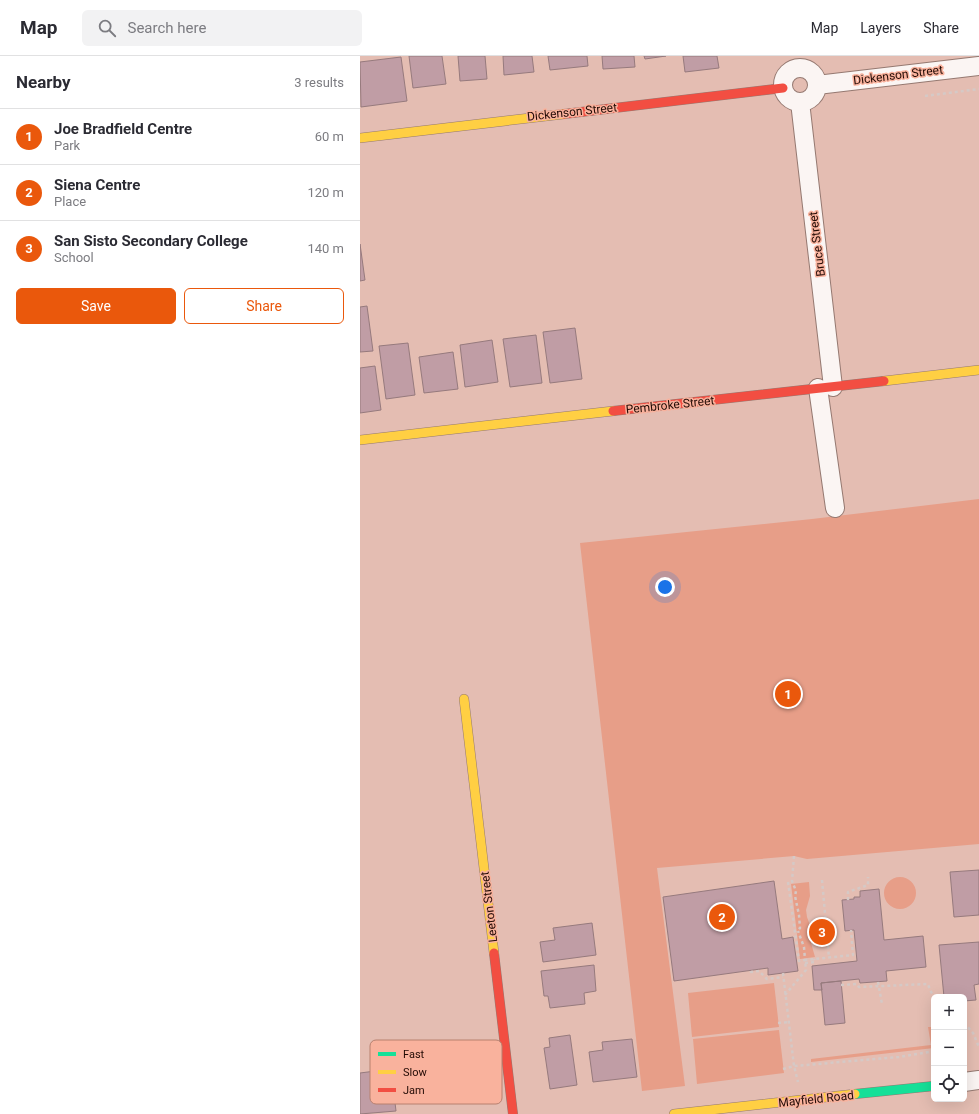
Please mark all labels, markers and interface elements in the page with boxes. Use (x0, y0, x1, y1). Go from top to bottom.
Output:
search box (82, 10, 362, 46)
text: Map (20, 16, 58, 39)
icon: search (96, 17, 118, 39)
text: Search here (128, 19, 206, 37)
text: Map (811, 20, 838, 36)
text: Layers (860, 20, 901, 36)
text: Share (923, 20, 959, 36)
street label: Dickenson Street (852, 63, 944, 87)
text: Nearby (16, 72, 71, 92)
text: 3 results (294, 75, 344, 90)
street label: Dickenson Street (526, 100, 618, 124)
text: Joe Bradfield Centre (54, 120, 192, 138)
text: 1 (25, 129, 33, 144)
text: 60 m (315, 129, 344, 144)
text: Park (54, 138, 80, 153)
text: Siena Centre (54, 176, 140, 194)
text: 2 (25, 185, 33, 200)
text: 120 m (307, 185, 344, 200)
text: Place (54, 194, 86, 209)
street label: Bruce Street (806, 211, 828, 277)
text: San Sisto Secondary College (54, 232, 248, 250)
text: 3 (25, 241, 33, 256)
text: 140 m (307, 241, 344, 256)
text: School (54, 250, 94, 265)
button: Save (16, 288, 176, 324)
button: Share (184, 288, 344, 324)
street label: Pembroke Street (625, 393, 715, 417)
your location (655, 577, 675, 597)
pin: 1 (775, 679, 801, 709)
street label: Leeton Street (478, 871, 500, 943)
pin: 2 (709, 902, 735, 932)
pin: 3 (809, 917, 835, 947)
map controls (931, 994, 967, 1102)
button: + (931, 994, 967, 1030)
button: − (931, 1030, 967, 1066)
legend (370, 1040, 502, 1104)
text: Fast (403, 1048, 425, 1061)
text: Slow (403, 1066, 427, 1079)
button: locate (931, 1066, 967, 1102)
text: Jam (403, 1084, 425, 1097)
street label: Mayfield Road (778, 1088, 854, 1110)

